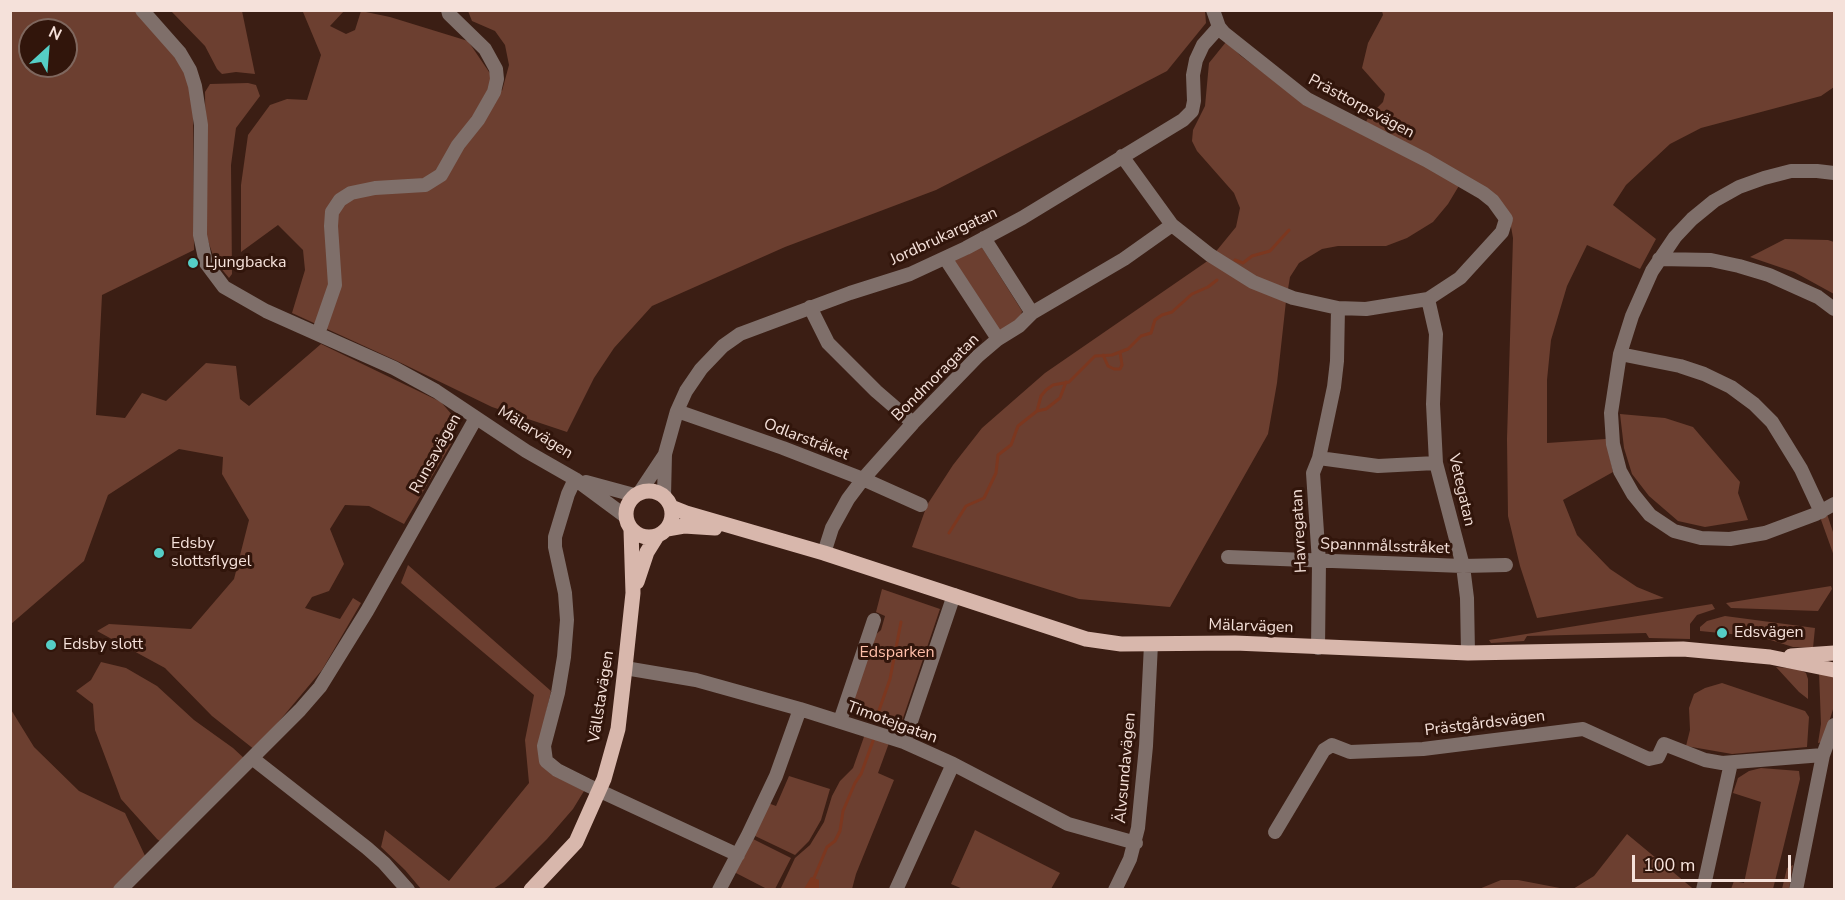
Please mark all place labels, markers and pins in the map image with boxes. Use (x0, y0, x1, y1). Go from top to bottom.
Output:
place label: Ljungbacka (205, 253, 287, 273)
marker: Ljungbacka (186, 256, 200, 270)
place label: Edsby slottsflygel (171, 534, 251, 572)
marker: Edsby slottsflygel (152, 546, 166, 560)
place label: Edsvägen (1734, 623, 1804, 643)
marker: Edsvägen (1715, 626, 1729, 640)
place label: Edsby slott (63, 635, 143, 655)
marker: Edsby slott (44, 638, 58, 652)

